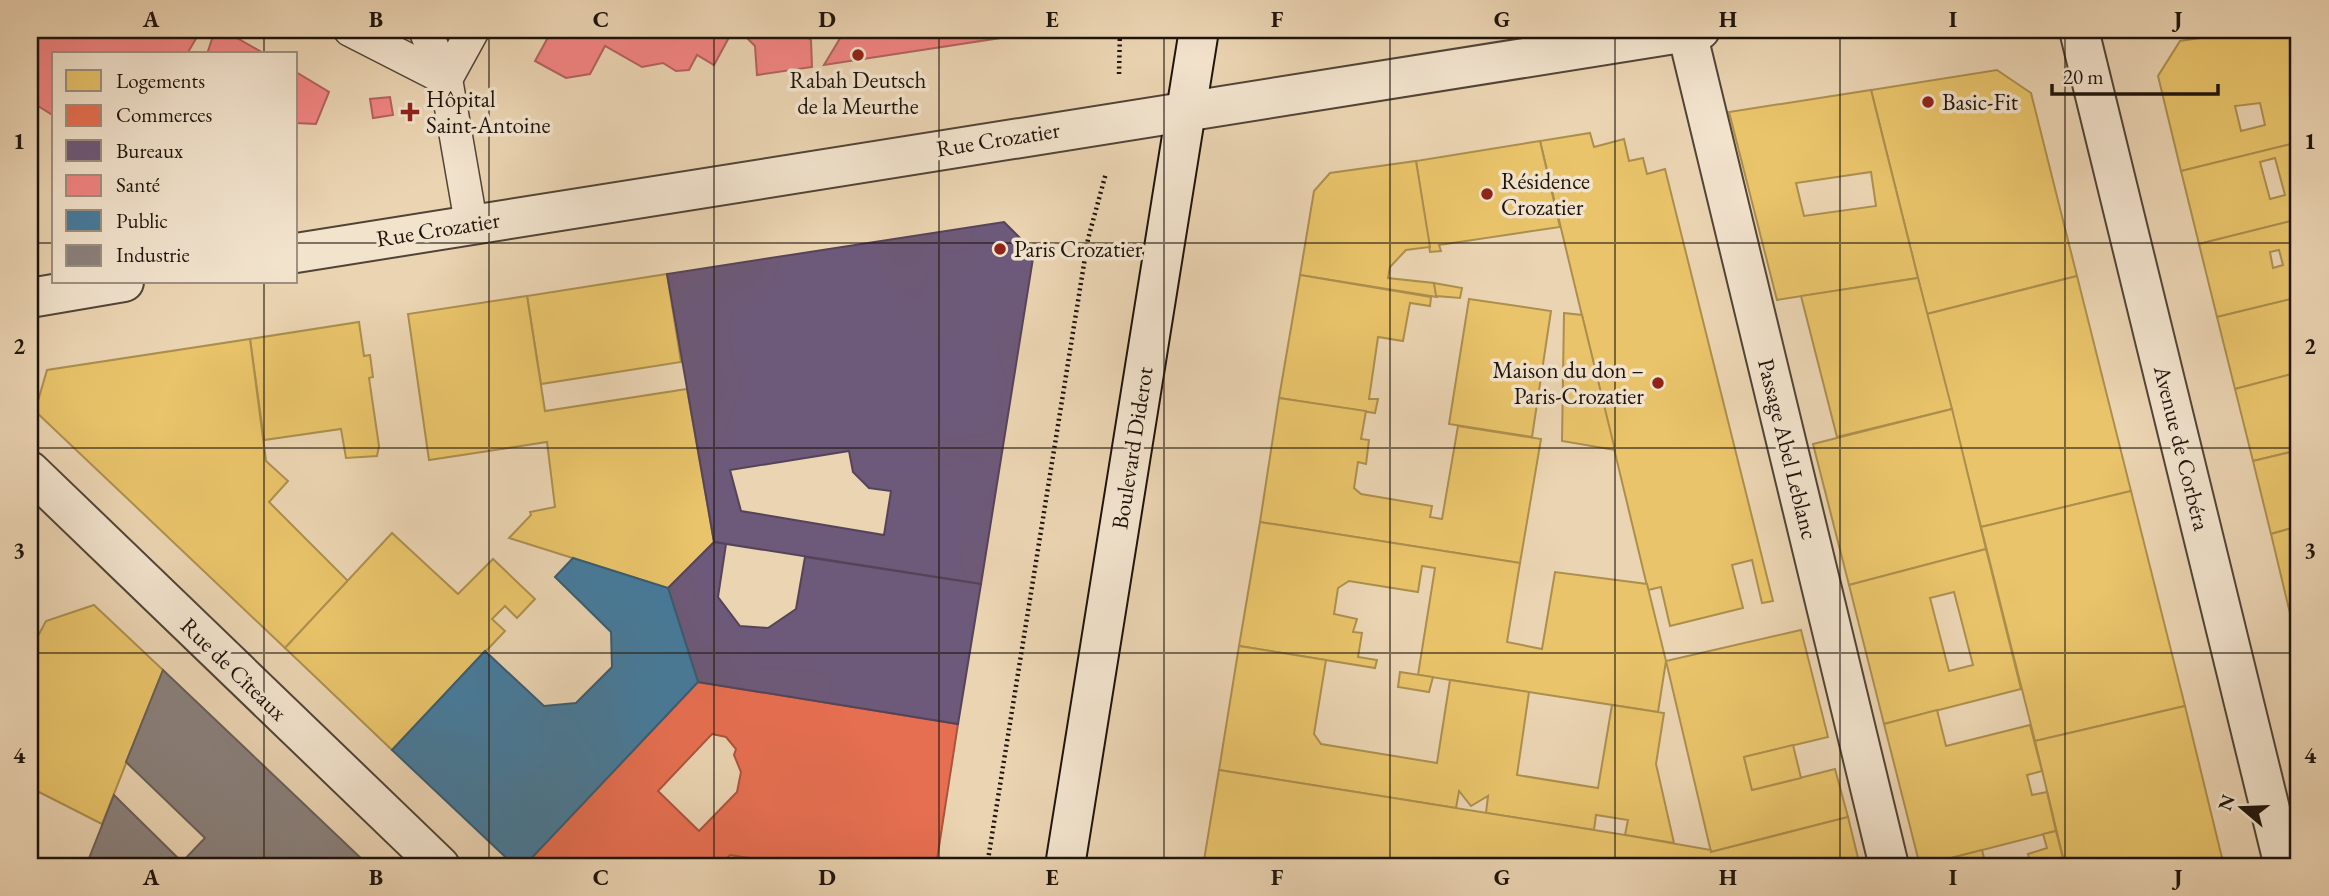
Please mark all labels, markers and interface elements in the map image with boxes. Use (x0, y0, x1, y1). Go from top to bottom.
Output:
text: A (142, 4, 160, 34)
text: B (369, 4, 383, 34)
text: C (593, 4, 609, 34)
text: D (818, 4, 836, 34)
text: E (1045, 4, 1059, 34)
text: F (1271, 4, 1284, 34)
text: G (1494, 4, 1510, 34)
text: H (1719, 4, 1737, 34)
text: I (1949, 4, 1957, 34)
text: J (2172, 4, 2183, 34)
marker: Rabah Deutsch de la Meurthe (850, 47, 866, 63)
legend (52, 52, 298, 284)
scale bar (2052, 52, 2219, 96)
text: 20 m (2063, 63, 2104, 90)
place label: Rabah Deutsch de la Meurthe (790, 65, 927, 121)
text: Logements (116, 67, 205, 94)
place label: Hôpital Saint-Antoine (426, 84, 551, 140)
place label: Basic-Fit (1942, 87, 2019, 117)
marker: Basic-Fit (1920, 94, 1936, 110)
text: Commerces (116, 101, 213, 128)
marker: Hôpital Saint-Antoine (400, 102, 420, 122)
street label: Rue Crozatier (934, 114, 1062, 164)
text: 1 (13, 126, 25, 156)
text: 1 (2304, 126, 2316, 156)
text: Bureaux (116, 137, 183, 164)
place label: Résidence Crozatier (1501, 166, 1590, 222)
text: Santé (116, 171, 160, 198)
marker: Résidence Crozatier (1479, 186, 1495, 202)
street label: Rue Crozatier (374, 204, 502, 254)
text: Public (116, 207, 168, 234)
place label: Paris Crozatier (1014, 234, 1143, 264)
text: Industrie (116, 241, 190, 268)
marker: Paris Crozatier (992, 241, 1008, 257)
text: 2 (13, 331, 25, 361)
text: 2 (2304, 331, 2316, 361)
place label: Maison du don – Paris-Crozatier (1493, 355, 1644, 411)
street label: Passage Abel Leblanc (1751, 355, 1825, 543)
street label: Avenue de Corbéra (2147, 361, 2217, 534)
street label: Boulevard Diderot (1104, 364, 1160, 531)
marker: Maison du don – Paris-Crozatier (1650, 375, 1666, 391)
text: 3 (13, 535, 25, 565)
text: 3 (2304, 535, 2316, 565)
street label: Rue de Cîteaux (174, 611, 294, 727)
text: 4 (13, 740, 26, 770)
text: 4 (2304, 740, 2317, 770)
north arrow (2206, 774, 2276, 844)
text: N (2212, 791, 2241, 814)
text: A (142, 862, 160, 892)
text: B (369, 862, 383, 892)
text: C (593, 862, 609, 892)
text: D (818, 862, 836, 892)
text: E (1045, 862, 1059, 892)
text: F (1271, 862, 1284, 892)
text: G (1494, 862, 1510, 892)
text: H (1719, 862, 1737, 892)
text: I (1949, 862, 1957, 892)
text: J (2172, 862, 2183, 892)

